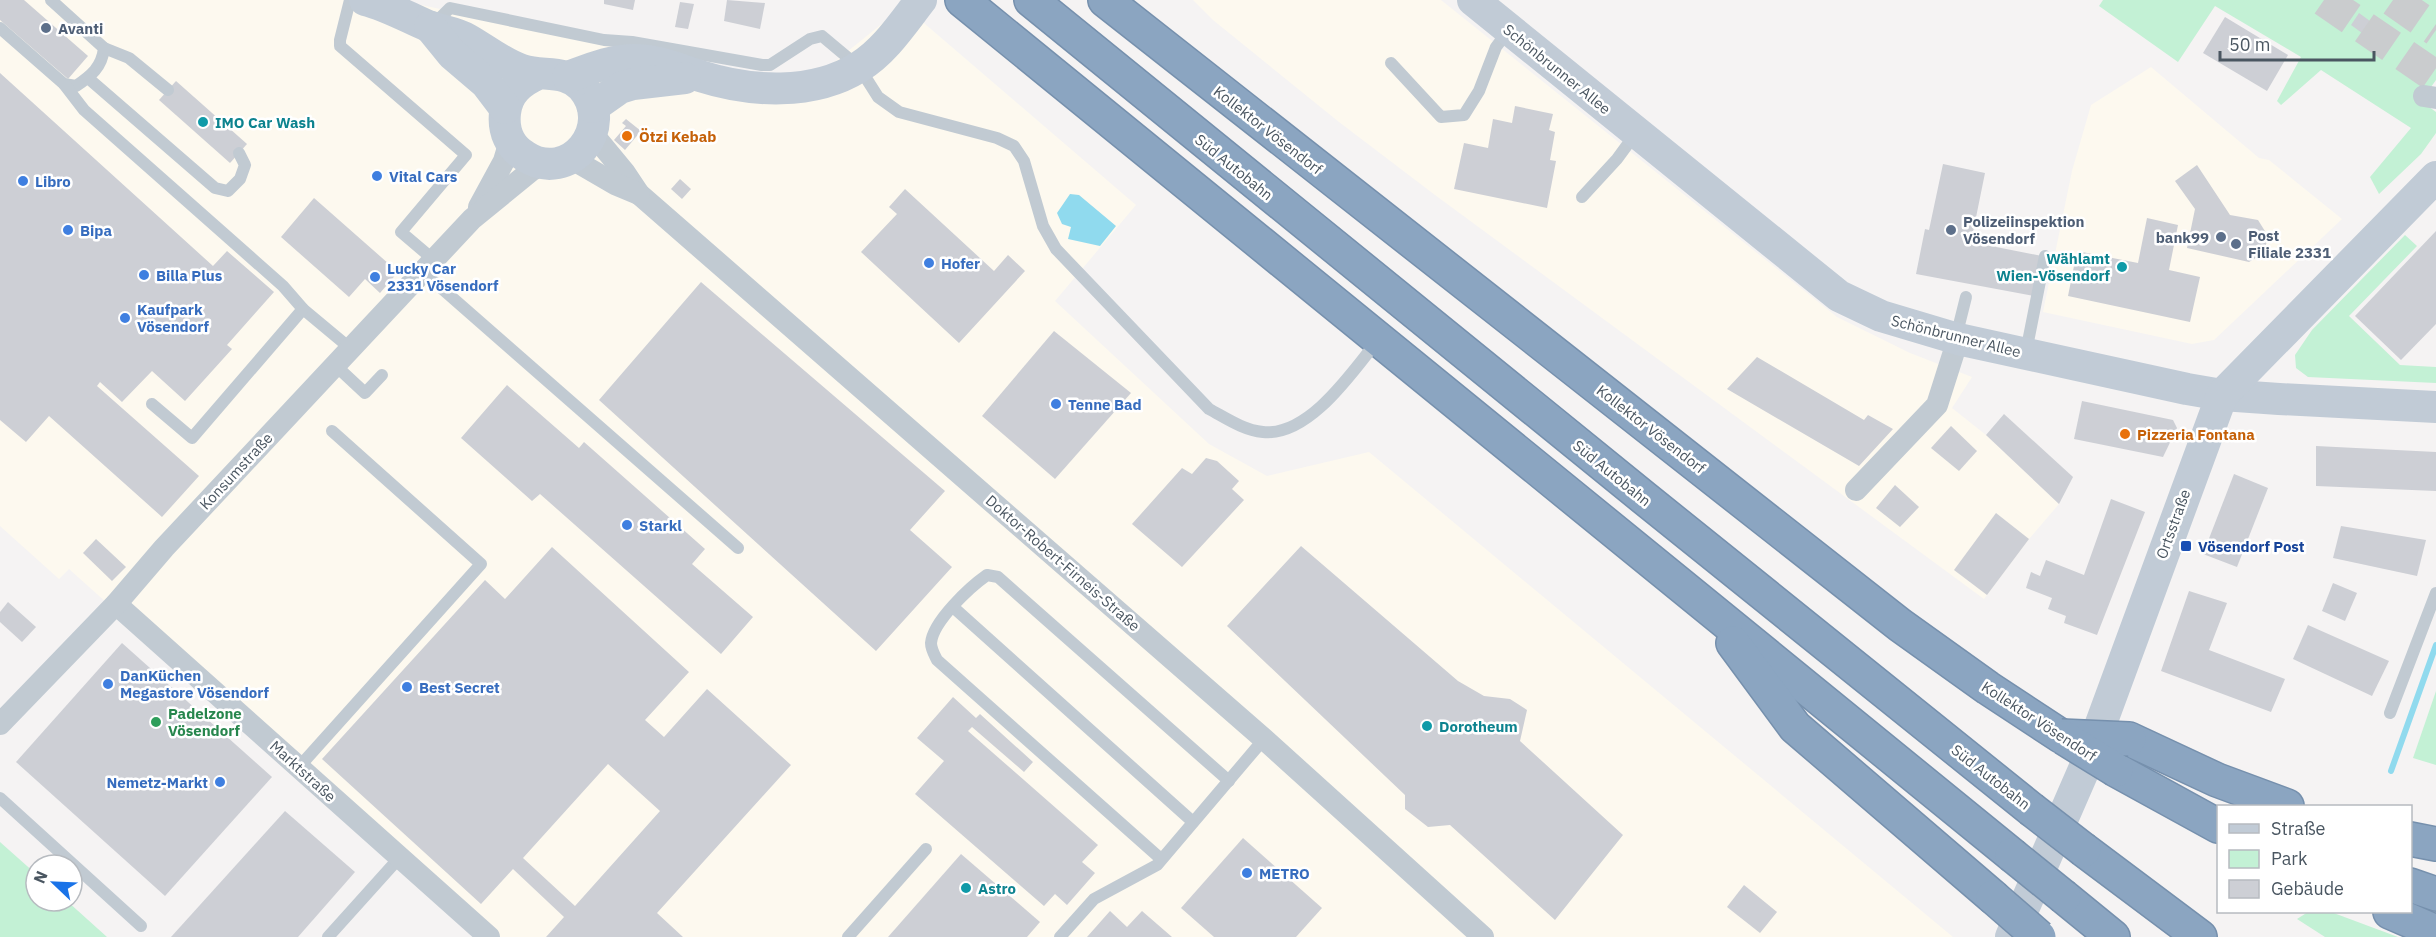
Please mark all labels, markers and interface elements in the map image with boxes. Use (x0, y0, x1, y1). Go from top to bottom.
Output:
place label: Avanti (58, 19, 103, 38)
street label: Schönbrunner Allee (1499, 20, 1615, 118)
marker: Avanti (39, 21, 53, 35)
scale bar (2220, 24, 2374, 62)
text: 50 m (2229, 33, 2271, 56)
street label: Kollektor Vösendorf (1210, 82, 1326, 178)
place label: IMO Car Wash (215, 113, 315, 132)
marker: IMO Car Wash (196, 115, 210, 129)
place label: Ötzi Kebab (639, 127, 716, 146)
marker: Ötzi Kebab (620, 129, 634, 143)
street label: Süd Autobahn (1191, 130, 1277, 204)
place label: Vital Cars (389, 167, 458, 186)
marker: Vital Cars (370, 169, 384, 183)
place label: Libro (35, 172, 71, 191)
marker: Libro (16, 174, 30, 188)
place label: Polizeiinspektion Vösendorf (1963, 212, 2084, 248)
place label: Bipa (80, 221, 112, 240)
marker: Bipa (61, 223, 75, 237)
marker: Polizeiinspektion Vösendorf (1944, 223, 1958, 237)
place label: Post Filiale 2331 (2248, 226, 2331, 262)
place label: bank99 (2156, 228, 2209, 247)
marker: bank99 (2214, 230, 2228, 244)
marker: Post Filiale 2331 (2229, 237, 2243, 251)
place label: Wählamt Wien-Vösendorf (1996, 249, 2111, 285)
place label: Hofer (941, 254, 980, 273)
marker: Hofer (922, 256, 936, 270)
place label: Lucky Car 2331 Vösendorf (387, 259, 499, 295)
marker: Wählamt Wien-Vösendorf (2115, 260, 2129, 274)
place label: Billa Plus (156, 266, 223, 285)
marker: Billa Plus (137, 268, 151, 282)
marker: Lucky Car 2331 Vösendorf (368, 270, 382, 284)
place label: Kaufpark Vösendorf (137, 300, 209, 336)
marker: Kaufpark Vösendorf (118, 311, 132, 325)
street label: Schönbrunner Allee (1889, 311, 2023, 361)
street label: Kollektor Vösendorf (1593, 381, 1709, 477)
place label: Tenne Bad (1068, 395, 1142, 414)
marker: Tenne Bad (1049, 397, 1063, 411)
place label: Pizzeria Fontana (2137, 425, 2255, 444)
marker: Pizzeria Fontana (2118, 427, 2132, 441)
street label: Konsumstraße (195, 428, 277, 514)
street label: Süd Autobahn (1569, 436, 1655, 510)
street label: Ortsstraße (2152, 487, 2194, 561)
street label: Doktor-Robert-Firneis-Straße (982, 491, 1144, 635)
place label: Starkl (639, 516, 682, 535)
marker: Starkl (620, 518, 634, 532)
place label: Vösendorf Post (2198, 537, 2305, 556)
marker: Vösendorf Post (2179, 539, 2193, 553)
place label: DanKüchen Megastore Vösendorf (120, 666, 269, 702)
marker: DanKüchen Megastore Vösendorf (101, 677, 115, 691)
street label: Kollektor Vösendorf (1978, 677, 2100, 765)
place label: Best Secret (419, 678, 500, 697)
marker: Best Secret (400, 680, 414, 694)
place label: Padelzone Vösendorf (168, 704, 242, 740)
marker: Padelzone Vösendorf (149, 715, 163, 729)
place label: Dorotheum (1439, 717, 1518, 736)
marker: Dorotheum (1420, 719, 1434, 733)
street label: Marktstraße (266, 736, 340, 806)
street label: Süd Autobahn (1948, 740, 2034, 814)
place label: Nemetz-Markt (106, 773, 208, 792)
marker: Nemetz-Markt (213, 775, 227, 789)
legend (2217, 805, 2412, 913)
text: Straße (2271, 817, 2325, 840)
text: Park (2271, 847, 2308, 870)
north arrow (24, 853, 84, 913)
place label: METRO (1259, 864, 1310, 883)
marker: METRO (1240, 866, 1254, 880)
text: N (29, 868, 52, 886)
text: Gebäude (2271, 877, 2344, 900)
place label: Astro (978, 879, 1016, 898)
marker: Astro (959, 881, 973, 895)

